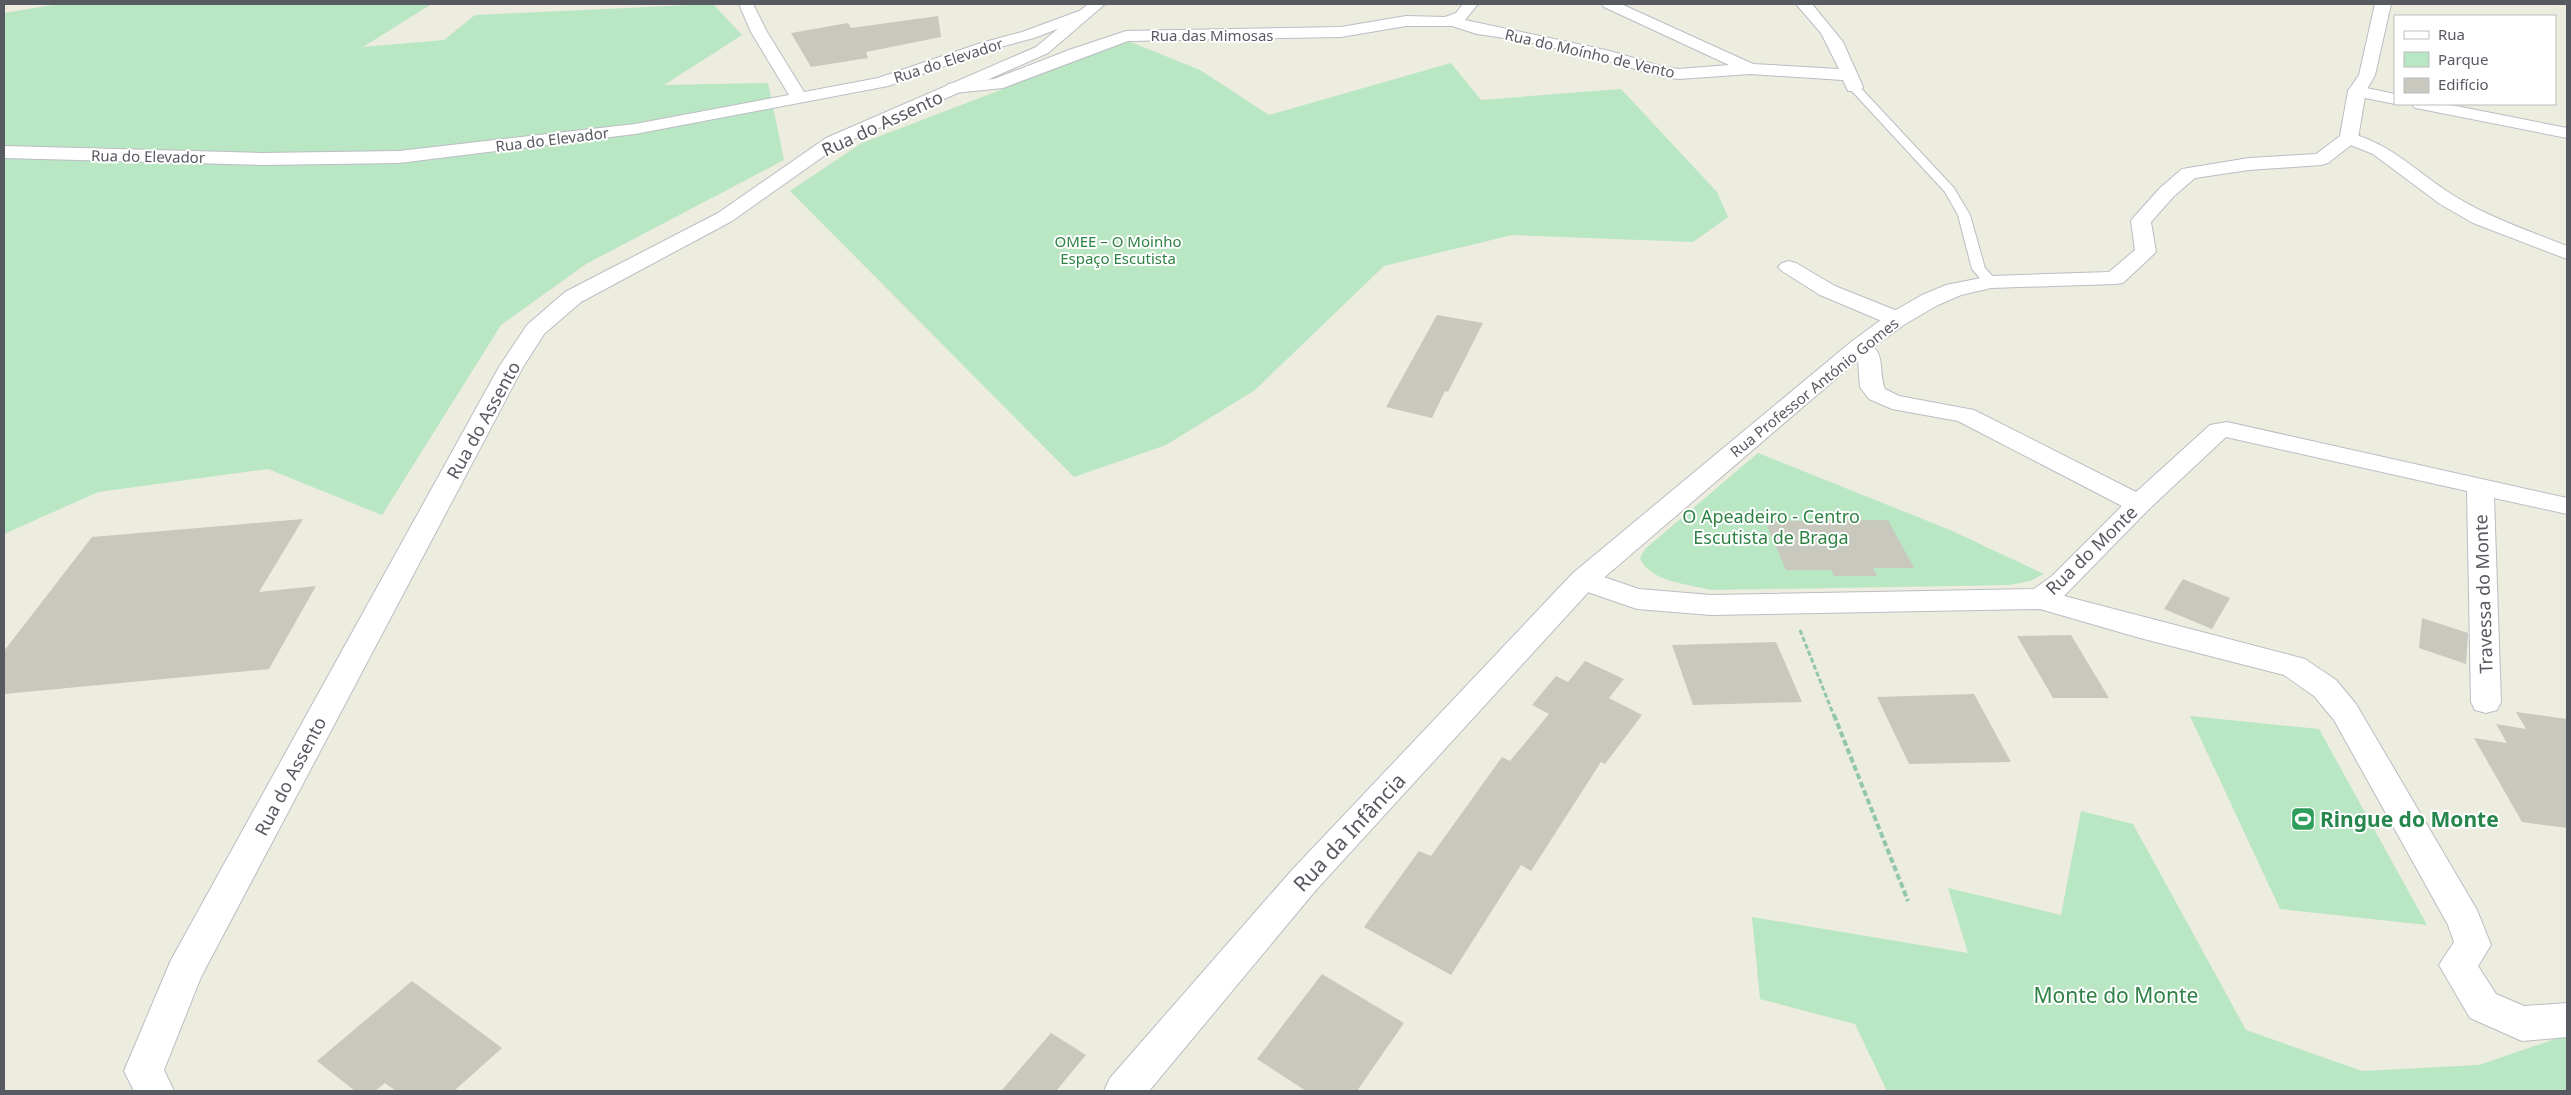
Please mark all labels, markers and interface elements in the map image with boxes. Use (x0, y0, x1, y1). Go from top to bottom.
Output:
legend (2394, 15, 2556, 105)
street label: Rua do Moínho de Vento (1503, 24, 1677, 82)
text: Rua (2438, 24, 2465, 44)
street label: Rua das Mimosas (1150, 25, 1274, 45)
street label: Rua do Elevador (891, 33, 1005, 87)
text: Parque (2438, 49, 2488, 69)
text: Edifício (2438, 74, 2489, 94)
street label: Rua do Assento (817, 84, 947, 162)
street label: Rua do Elevador (494, 122, 610, 156)
street label: Rua do Elevador (91, 145, 205, 167)
park label: OMEE – O Moinho Espaço Escutista (1054, 231, 1182, 268)
street label: Rua Professor António Gomes (1726, 313, 1902, 461)
street label: Rua do Assento (441, 357, 525, 483)
street label: Rua do Monte (2040, 500, 2142, 600)
park label: O Apeadeiro - Centro Escutista de Braga (1682, 504, 1860, 549)
street label: Travessa do Monte (2468, 514, 2498, 674)
street label: Rua do Assento (249, 712, 331, 840)
street label: Rua da Infância (1287, 767, 1411, 897)
place label: Ringue do Monte (2320, 805, 2499, 833)
sports icon: Ringue do Monte (2290, 806, 2316, 832)
park label: Monte do Monte (2034, 981, 2198, 1009)

